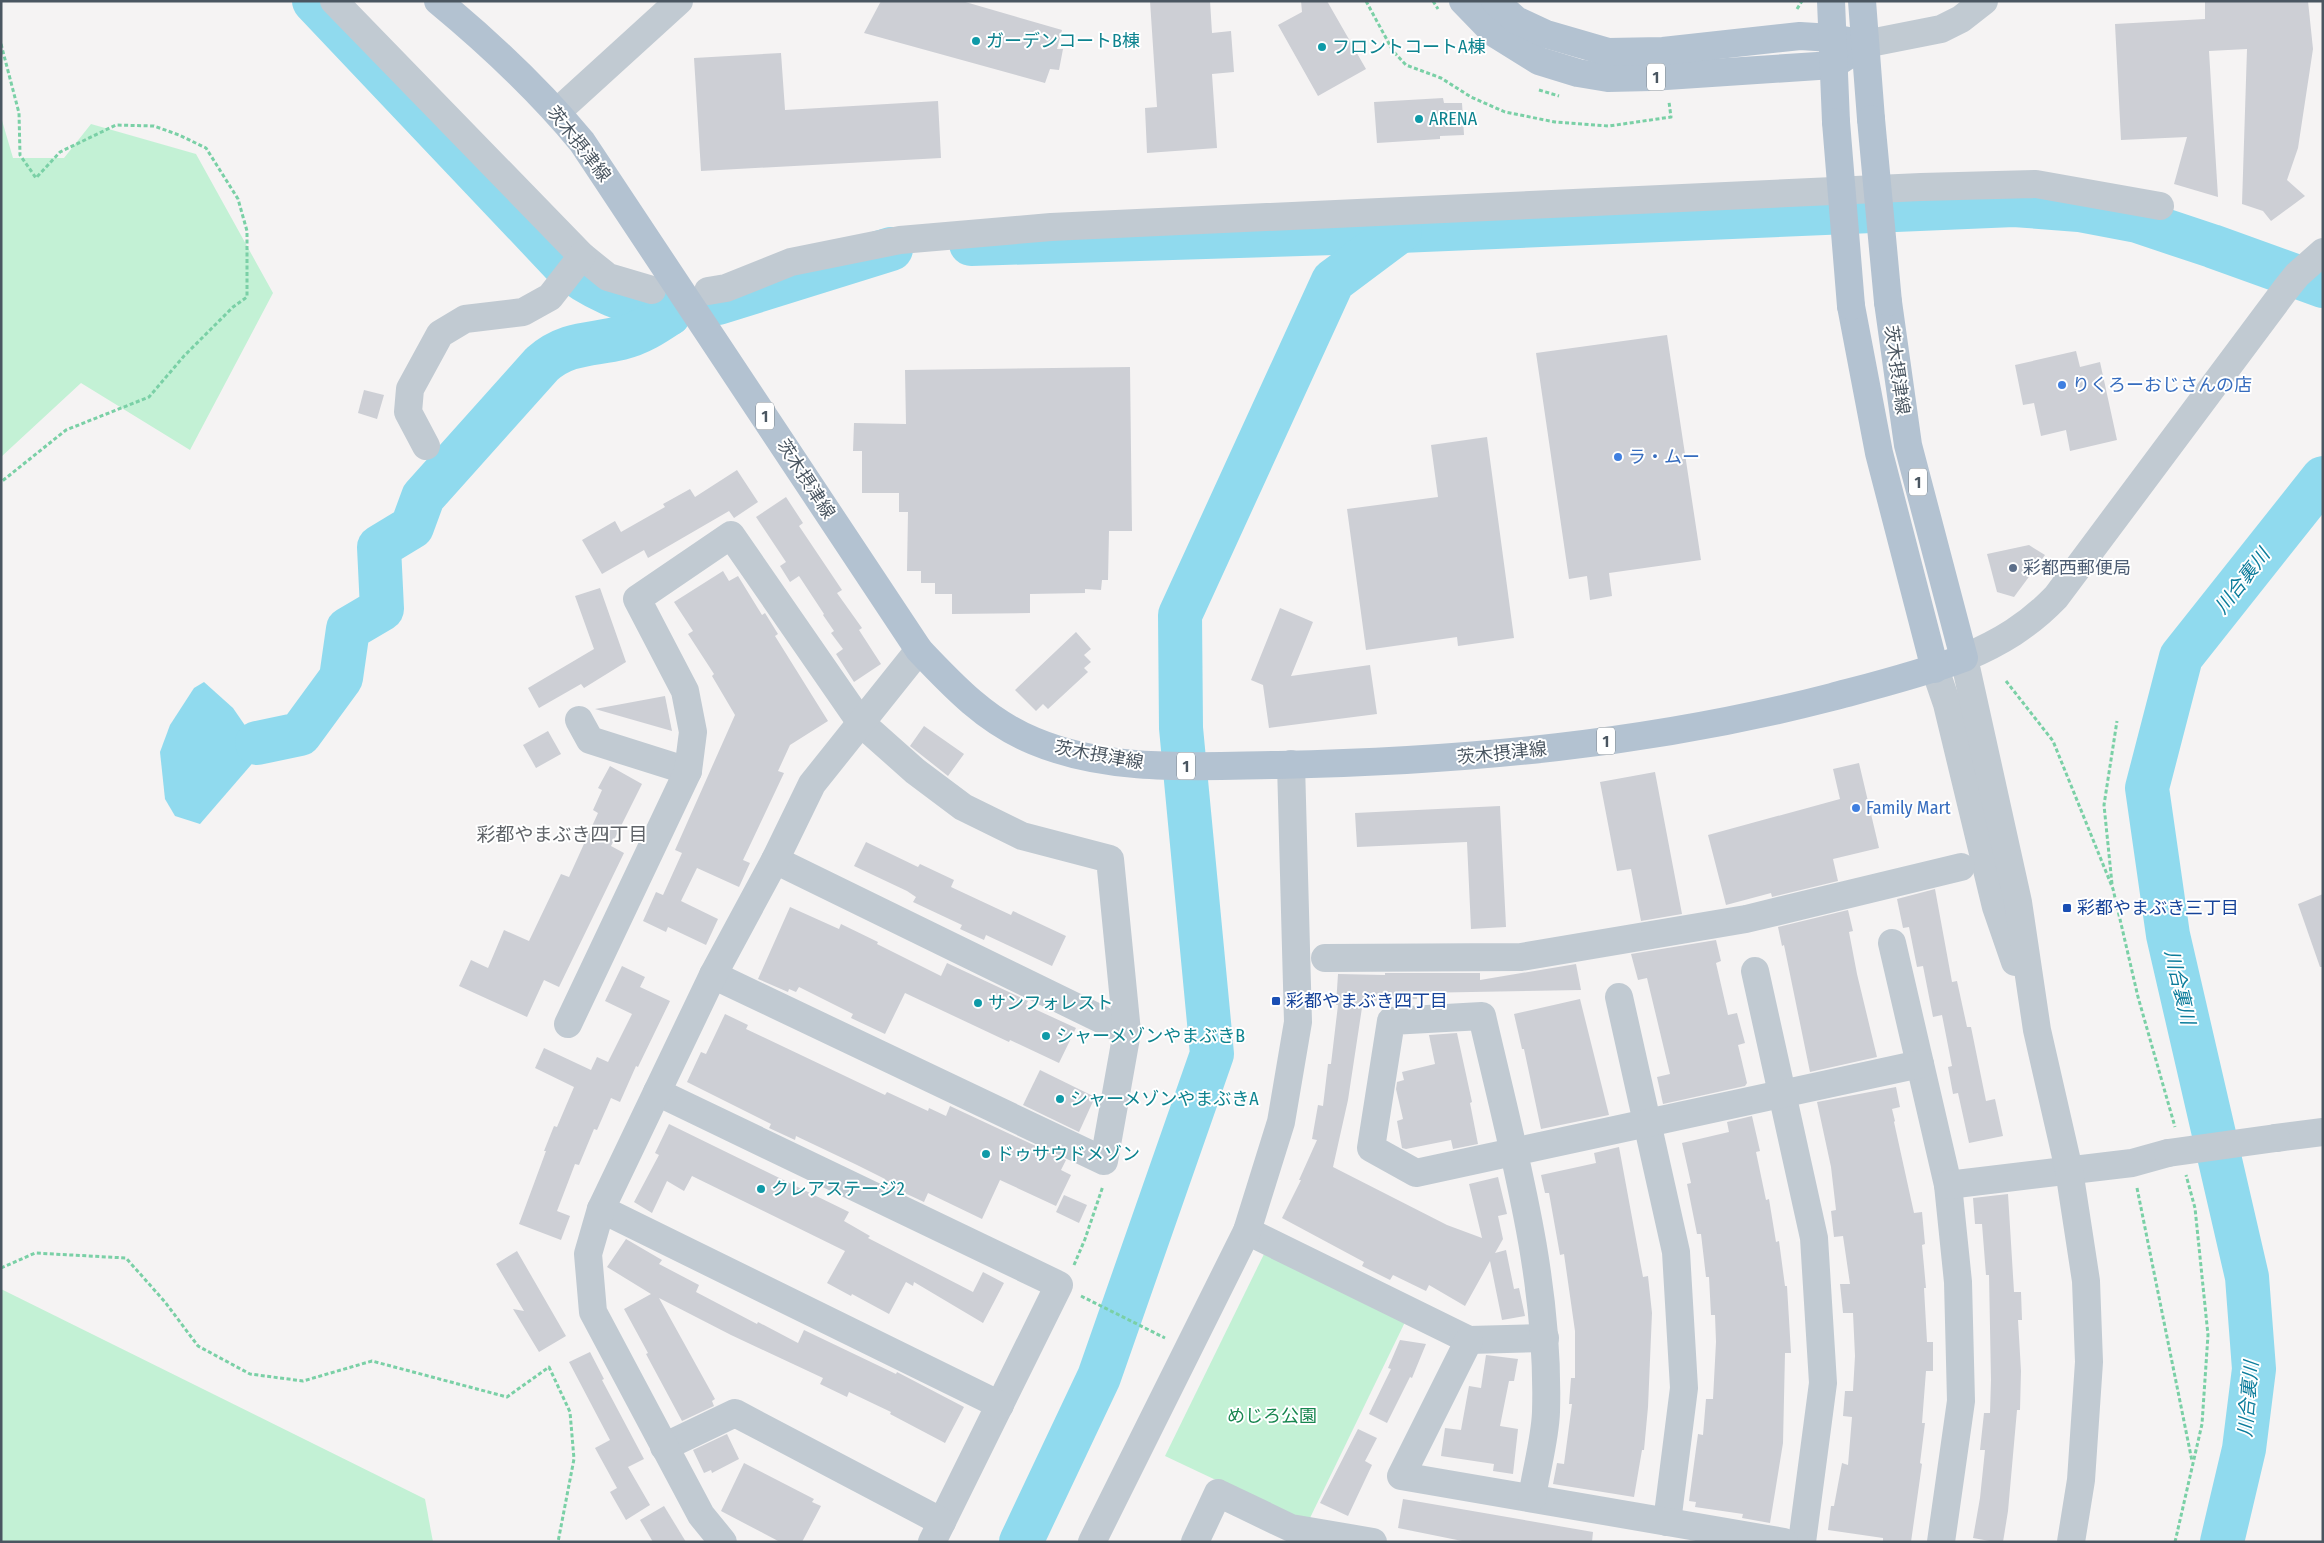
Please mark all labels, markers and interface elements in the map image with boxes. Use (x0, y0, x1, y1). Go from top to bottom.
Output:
place label: ガーデンコートB棟 (986, 30, 1140, 52)
marker: ガーデンコートB棟 (970, 35, 982, 47)
place label: フロントコートA棟 (1332, 36, 1485, 58)
marker: フロントコートA棟 (1316, 41, 1328, 53)
road number: 1 (1647, 64, 1665, 90)
street label: 茨木摂津線 (543, 102, 615, 186)
place label: ARENA (1429, 108, 1478, 130)
marker: ARENA (1413, 113, 1425, 125)
street label: 茨木摂津線 (1880, 324, 1914, 416)
place label: りくろーおじさんの店 (2072, 374, 2252, 396)
marker: りくろーおじさんの店 (2056, 379, 2068, 391)
road number: 1 (756, 402, 774, 430)
street label: 茨木摂津線 (772, 435, 840, 523)
place label: ラ・ムー (1628, 446, 1700, 468)
marker: ラ・ムー (1612, 451, 1624, 463)
road number: 1 (1909, 468, 1927, 496)
water label: 川合裏川 (2210, 542, 2276, 618)
place label: 彩都西郵便局 (2023, 557, 2131, 579)
marker: 彩都西郵便局 (2007, 562, 2019, 574)
road number: 1 (1597, 728, 1615, 754)
street label: 茨木摂津線 (1053, 736, 1145, 774)
street label: 茨木摂津線 (1456, 737, 1548, 769)
road number: 1 (1177, 752, 1195, 779)
place label: Family Mart (1866, 797, 1951, 819)
marker: Family Mart (1850, 802, 1862, 814)
district label: 彩都やまぶき四丁目 (476, 823, 648, 846)
place label: 彩都やまぶき三丁目 (2077, 897, 2239, 919)
marker: 彩都やまぶき三丁目 (2061, 902, 2073, 914)
water label: 川合裏川 (2160, 947, 2200, 1029)
place label: 彩都やまぶき四丁目 (1286, 990, 1448, 1012)
place label: サンフォレスト (988, 992, 1113, 1014)
marker: 彩都やまぶき四丁目 (1270, 995, 1282, 1007)
marker: サンフォレスト (972, 997, 984, 1009)
place label: シャーメゾンやまぶきB (1056, 1025, 1245, 1047)
marker: シャーメゾンやまぶきB (1040, 1030, 1052, 1042)
place label: シャーメゾンやまぶきA (1070, 1088, 1259, 1110)
marker: シャーメゾンやまぶきA (1054, 1093, 1066, 1105)
place label: ドゥサウドメゾン (996, 1143, 1140, 1165)
marker: ドゥサウドメゾン (980, 1148, 992, 1160)
place label: クレアステージ2 (771, 1178, 905, 1200)
marker: クレアステージ2 (755, 1183, 767, 1195)
water label: 川合裏川 (2233, 1358, 2263, 1438)
park label: めじろ公園 (1227, 1405, 1317, 1427)

